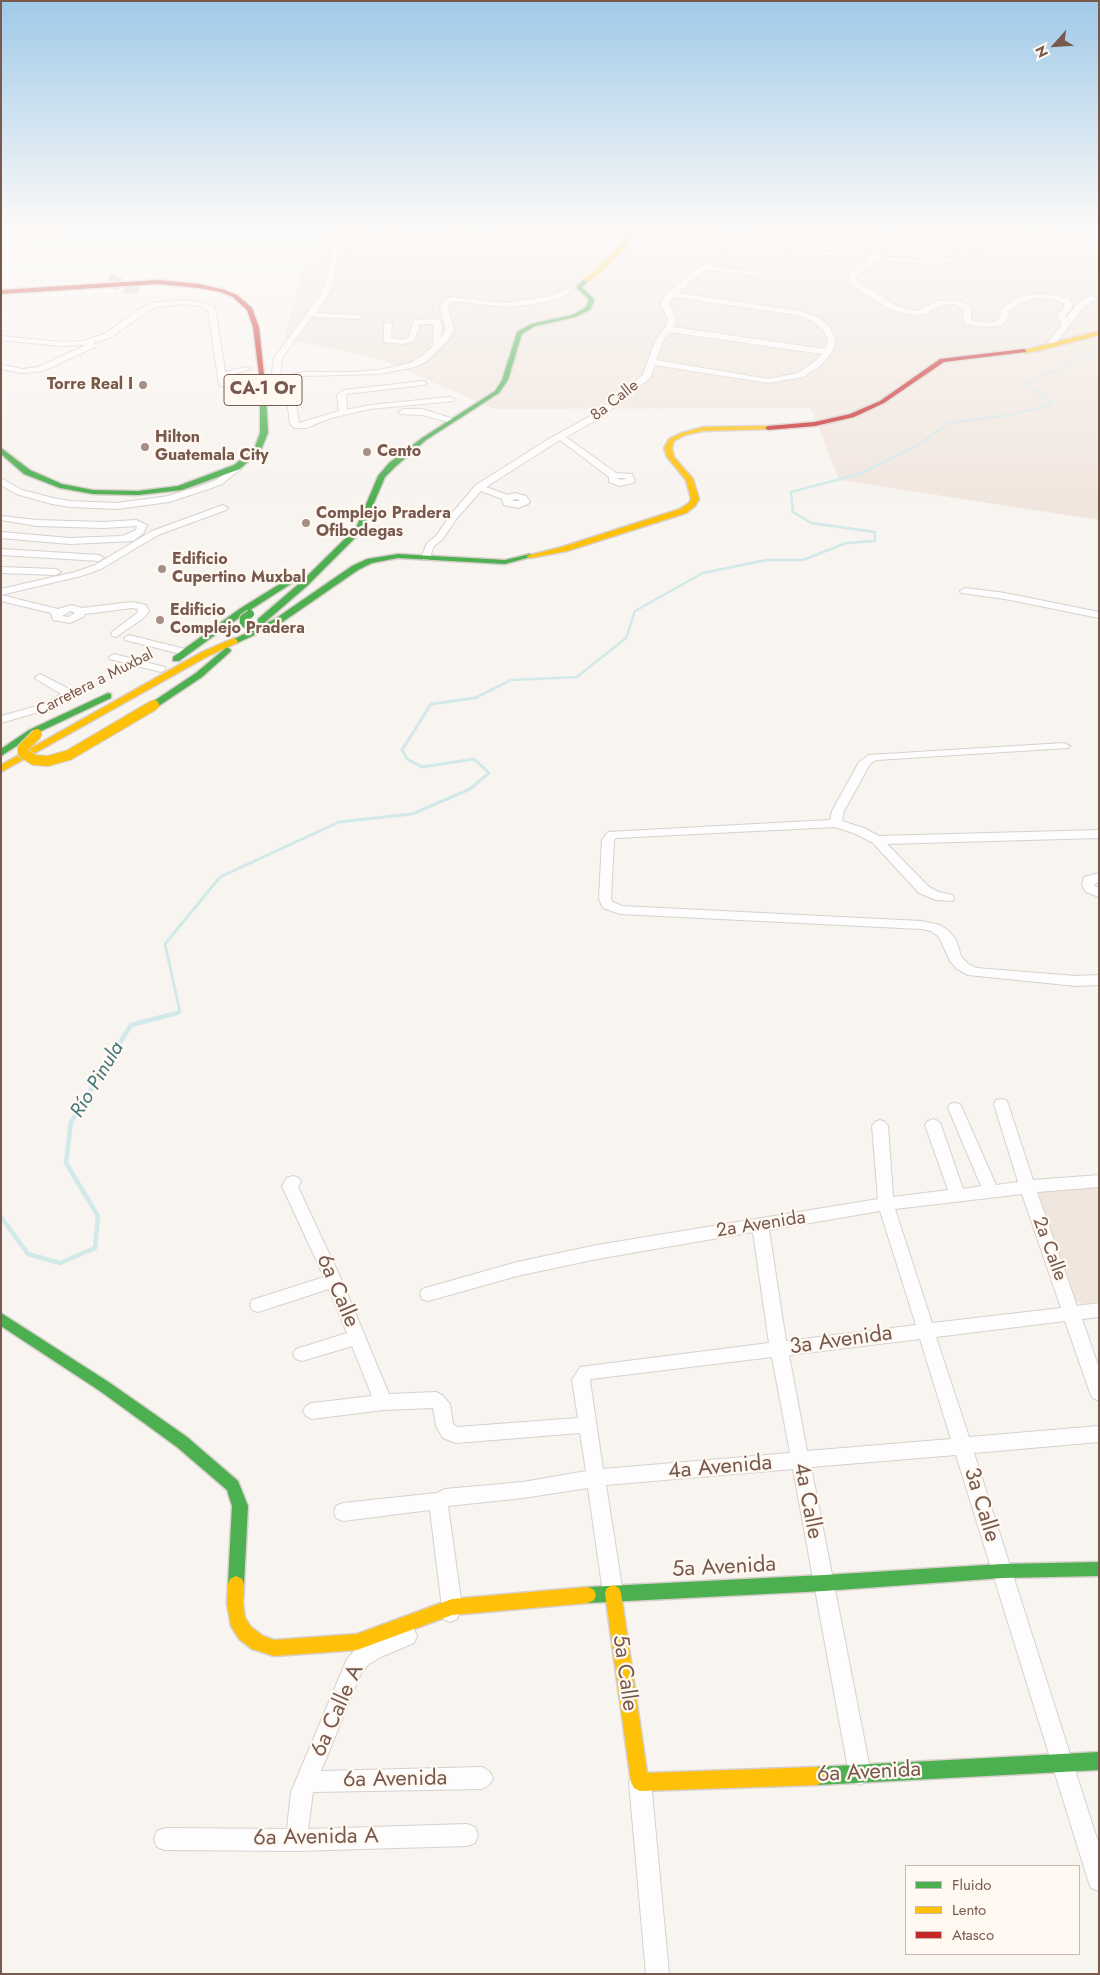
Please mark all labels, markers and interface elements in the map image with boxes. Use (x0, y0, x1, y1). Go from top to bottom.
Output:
north arrow (1030, 20, 1080, 70)
text: N (1030, 42, 1053, 61)
road number: CA-1 Or (224, 374, 302, 406)
place label: Torre Real I (47, 375, 133, 395)
street label: 8a Calle (587, 376, 643, 426)
marker: Torre Real I (137, 379, 149, 391)
place label: Hilton Guatemala City (155, 428, 269, 466)
marker: Hilton Guatemala City (139, 441, 151, 453)
place label: Cento (377, 442, 421, 462)
marker: Cento (361, 446, 373, 458)
place label: Complejo Pradera Ofibodegas (316, 504, 451, 542)
marker: Complejo Pradera Ofibodegas (300, 517, 312, 529)
place label: Edificio Cupertino Muxbal (172, 550, 306, 588)
marker: Edificio Cupertino Muxbal (156, 563, 168, 575)
place label: Edificio Complejo Pradera (170, 601, 305, 639)
marker: Edificio Complejo Pradera (154, 614, 166, 626)
street label: Carretera a Muxbal (33, 645, 157, 721)
water label: Río Pinula (66, 1038, 130, 1122)
street label: 2a Avenida (715, 1207, 807, 1243)
street label: 2a Calle (1027, 1214, 1071, 1284)
street label: 6a Calle (310, 1250, 364, 1332)
street label: 3a Avenida (788, 1321, 894, 1361)
street label: 4a Avenida (667, 1450, 773, 1486)
street label: 4a Calle (787, 1461, 827, 1541)
street label: 3a Calle (957, 1465, 1005, 1545)
street label: 5a Avenida (671, 1552, 777, 1584)
street label: 5a Calle (606, 1633, 642, 1713)
street label: 6a Calle A (306, 1661, 370, 1761)
street label: 6a Avenida (816, 1757, 922, 1789)
street label: 6a Avenida (343, 1766, 447, 1794)
street label: 6a Avenida A (253, 1824, 379, 1852)
legend (905, 1865, 1080, 1955)
text: Fluido (952, 1874, 991, 1896)
text: Lento (952, 1899, 986, 1921)
text: Atasco (952, 1924, 994, 1946)

